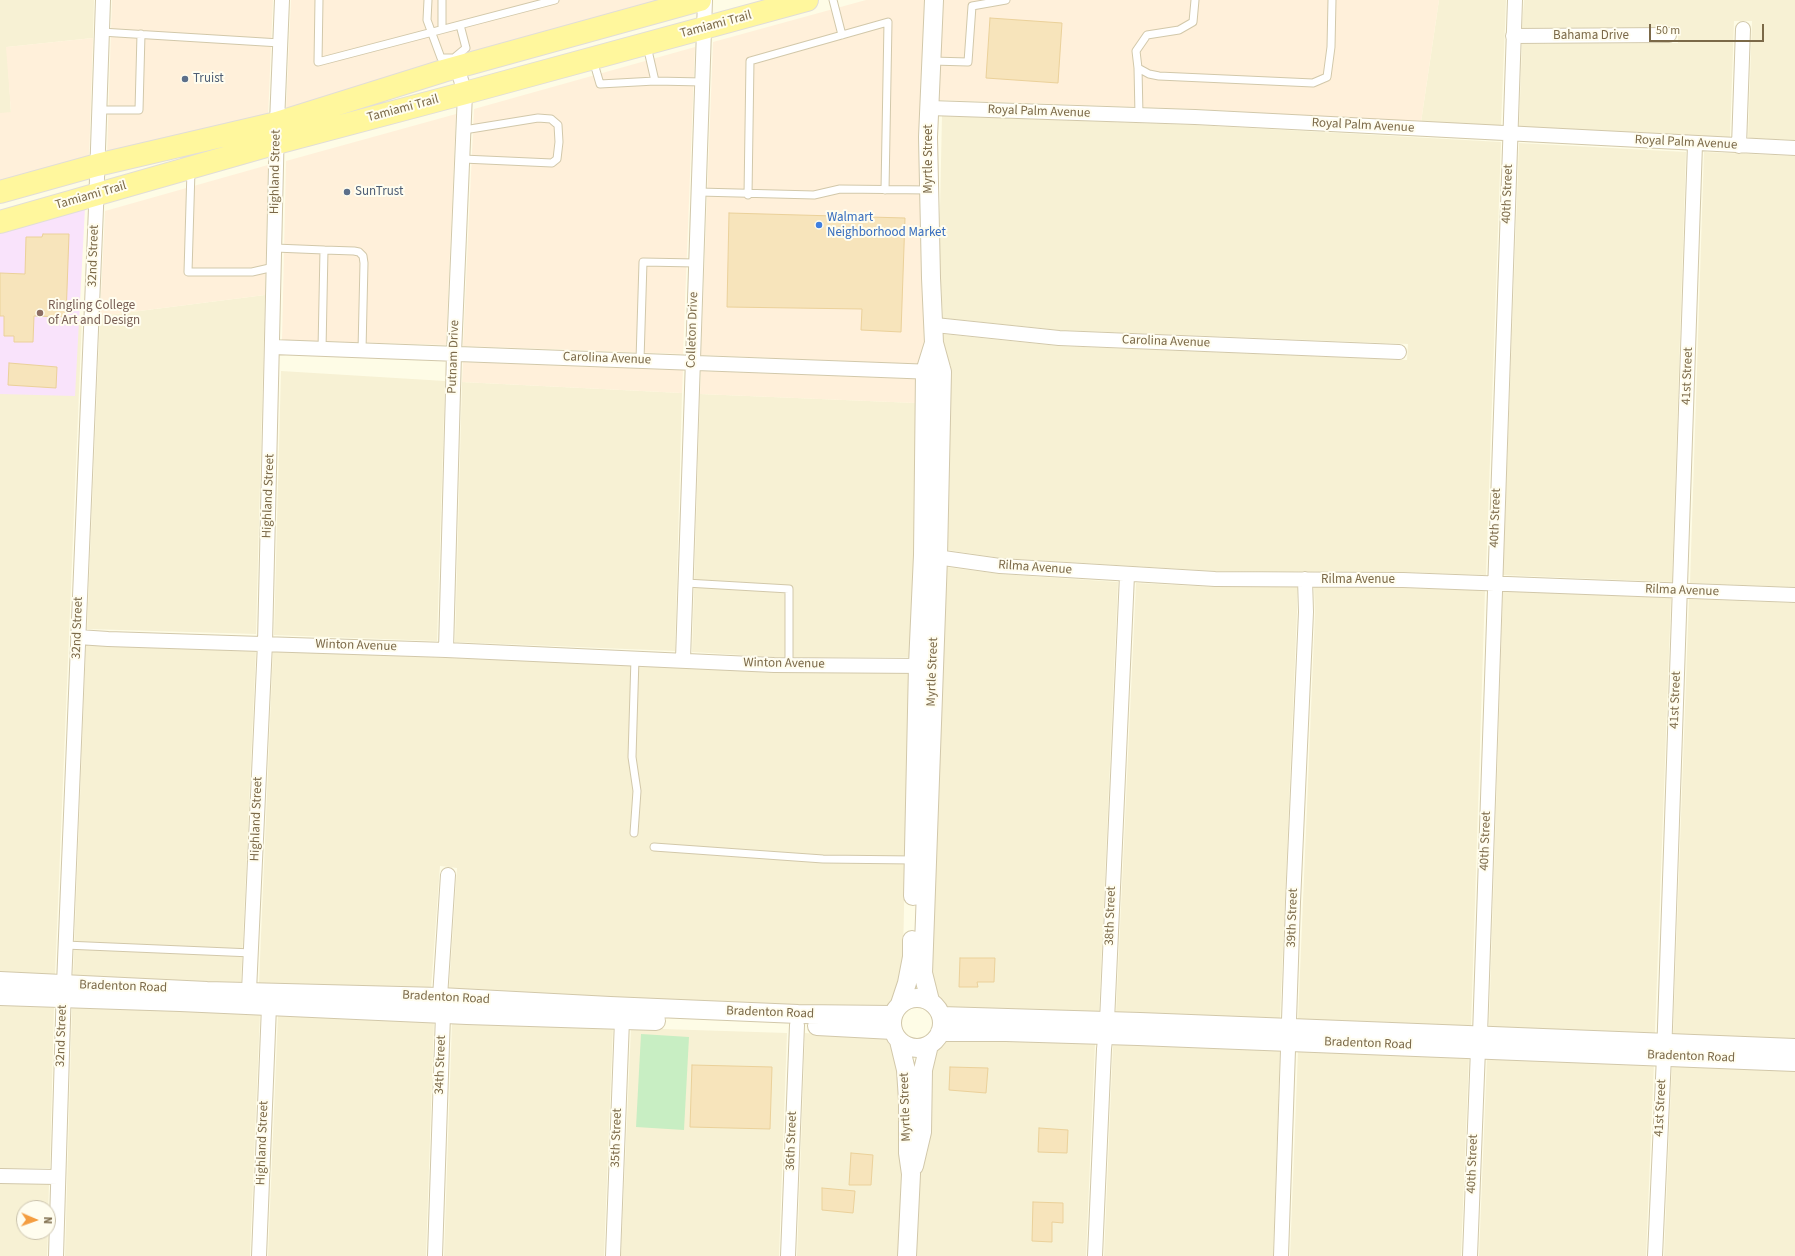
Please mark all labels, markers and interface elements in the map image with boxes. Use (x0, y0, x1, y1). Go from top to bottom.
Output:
street label: Tamiami Trail (679, 8, 753, 42)
scale bar (1651, 16, 1766, 42)
text: 50 m (1656, 22, 1680, 39)
street label: Bahama Drive (1553, 28, 1629, 44)
place label: Truist (193, 71, 224, 87)
marker: Truist (180, 74, 190, 84)
street label: Tamiami Trail (366, 92, 440, 126)
street label: Royal Palm Avenue (987, 102, 1091, 122)
street label: Royal Palm Avenue (1311, 116, 1415, 136)
street label: Myrtle Street (921, 124, 937, 194)
street label: Highland Street (267, 130, 285, 214)
street label: Royal Palm Avenue (1634, 133, 1738, 153)
street label: 40th Street (1499, 164, 1517, 224)
street label: Tamiami Trail (54, 178, 128, 214)
place label: SunTrust (355, 184, 403, 200)
marker: SunTrust (342, 187, 352, 197)
place label: Walmart Neighborhood Market (827, 210, 946, 241)
marker: Walmart Neighborhood Market (814, 220, 824, 230)
street label: 32nd Street (85, 225, 103, 287)
street label: Colleton Drive (684, 291, 702, 369)
place label: Ringling College of Art and Design (48, 298, 140, 329)
marker: Ringling College of Art and Design (35, 308, 45, 318)
street label: Putnam Drive (445, 320, 463, 394)
street label: Carolina Avenue (1122, 333, 1210, 351)
street label: 41st Street (1679, 347, 1697, 405)
street label: Carolina Avenue (563, 350, 651, 368)
street label: Highland Street (260, 453, 278, 539)
street label: 40th Street (1487, 488, 1505, 548)
street label: Rilma Avenue (998, 558, 1072, 578)
street label: Rilma Avenue (1321, 572, 1395, 588)
street label: Rilma Avenue (1645, 582, 1719, 600)
street label: 32nd Street (69, 597, 87, 659)
street label: Winton Avenue (315, 637, 397, 655)
street label: Myrtle Street (924, 637, 942, 707)
street label: Winton Avenue (743, 655, 825, 673)
street label: 41st Street (1667, 671, 1685, 729)
street label: Highland Street (248, 776, 266, 862)
street label: 40th Street (1477, 811, 1495, 871)
street label: 38th Street (1102, 886, 1120, 946)
street label: 39th Street (1284, 888, 1302, 948)
street label: Bradenton Road (79, 978, 167, 996)
street label: Bradenton Road (402, 988, 490, 1008)
street label: Bradenton Road (726, 1004, 814, 1022)
street label: 32nd Street (53, 1005, 71, 1067)
street label: 34th Street (432, 1035, 450, 1095)
street label: Bradenton Road (1324, 1035, 1412, 1053)
street label: Bradenton Road (1647, 1048, 1735, 1066)
street label: Myrtle Street (897, 1072, 915, 1142)
street label: 41st Street (1652, 1079, 1670, 1137)
street label: Highland Street (254, 1100, 272, 1186)
street label: 35th Street (608, 1108, 626, 1168)
street label: 36th Street (783, 1111, 801, 1171)
street label: 40th Street (1464, 1134, 1482, 1194)
north arrow (16, 1200, 56, 1240)
text: N (40, 1216, 55, 1224)

